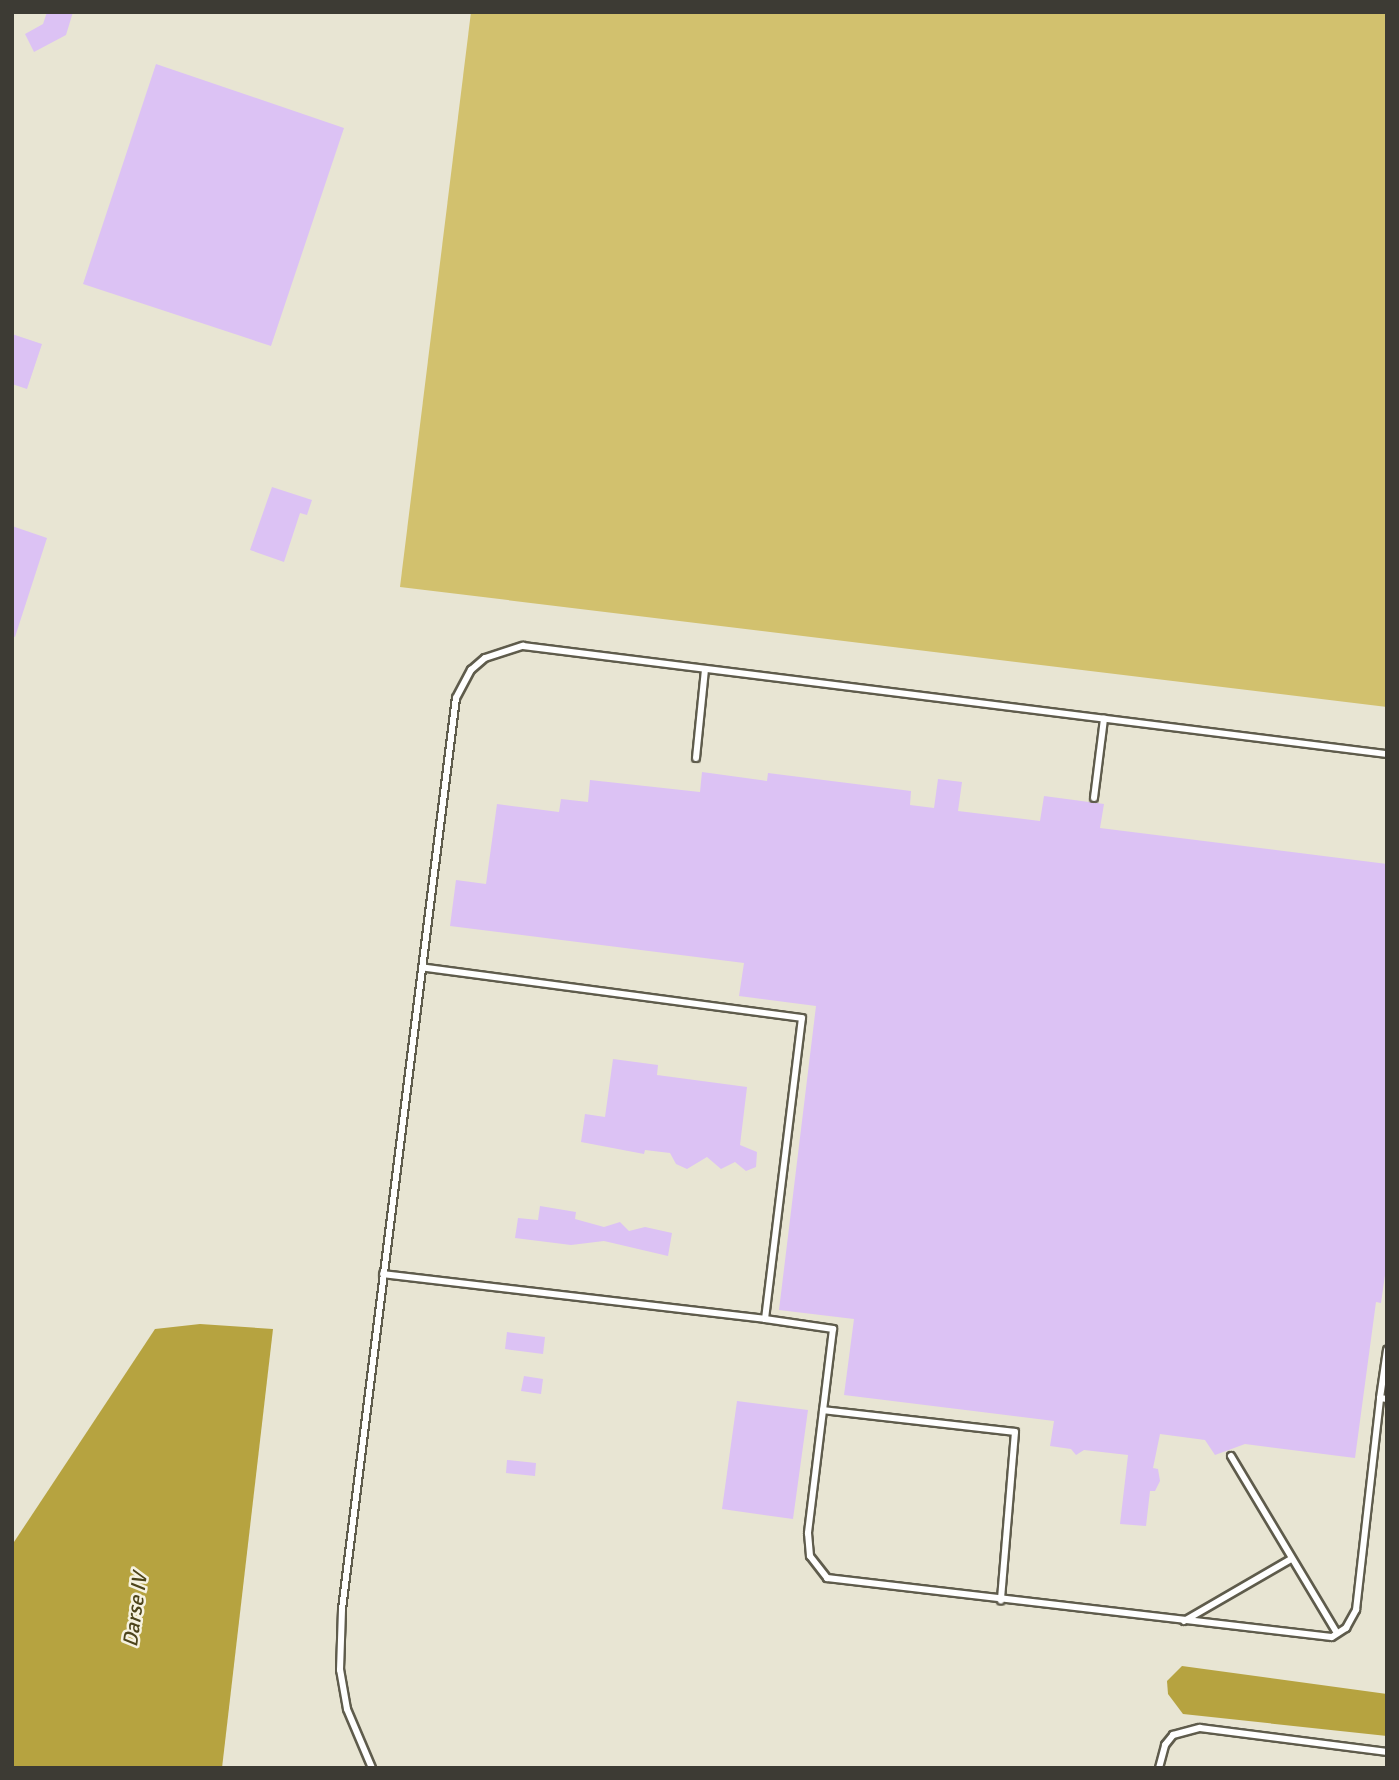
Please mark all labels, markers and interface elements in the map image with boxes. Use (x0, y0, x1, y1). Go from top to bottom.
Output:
water label: Darse IV (117, 1571, 153, 1649)

